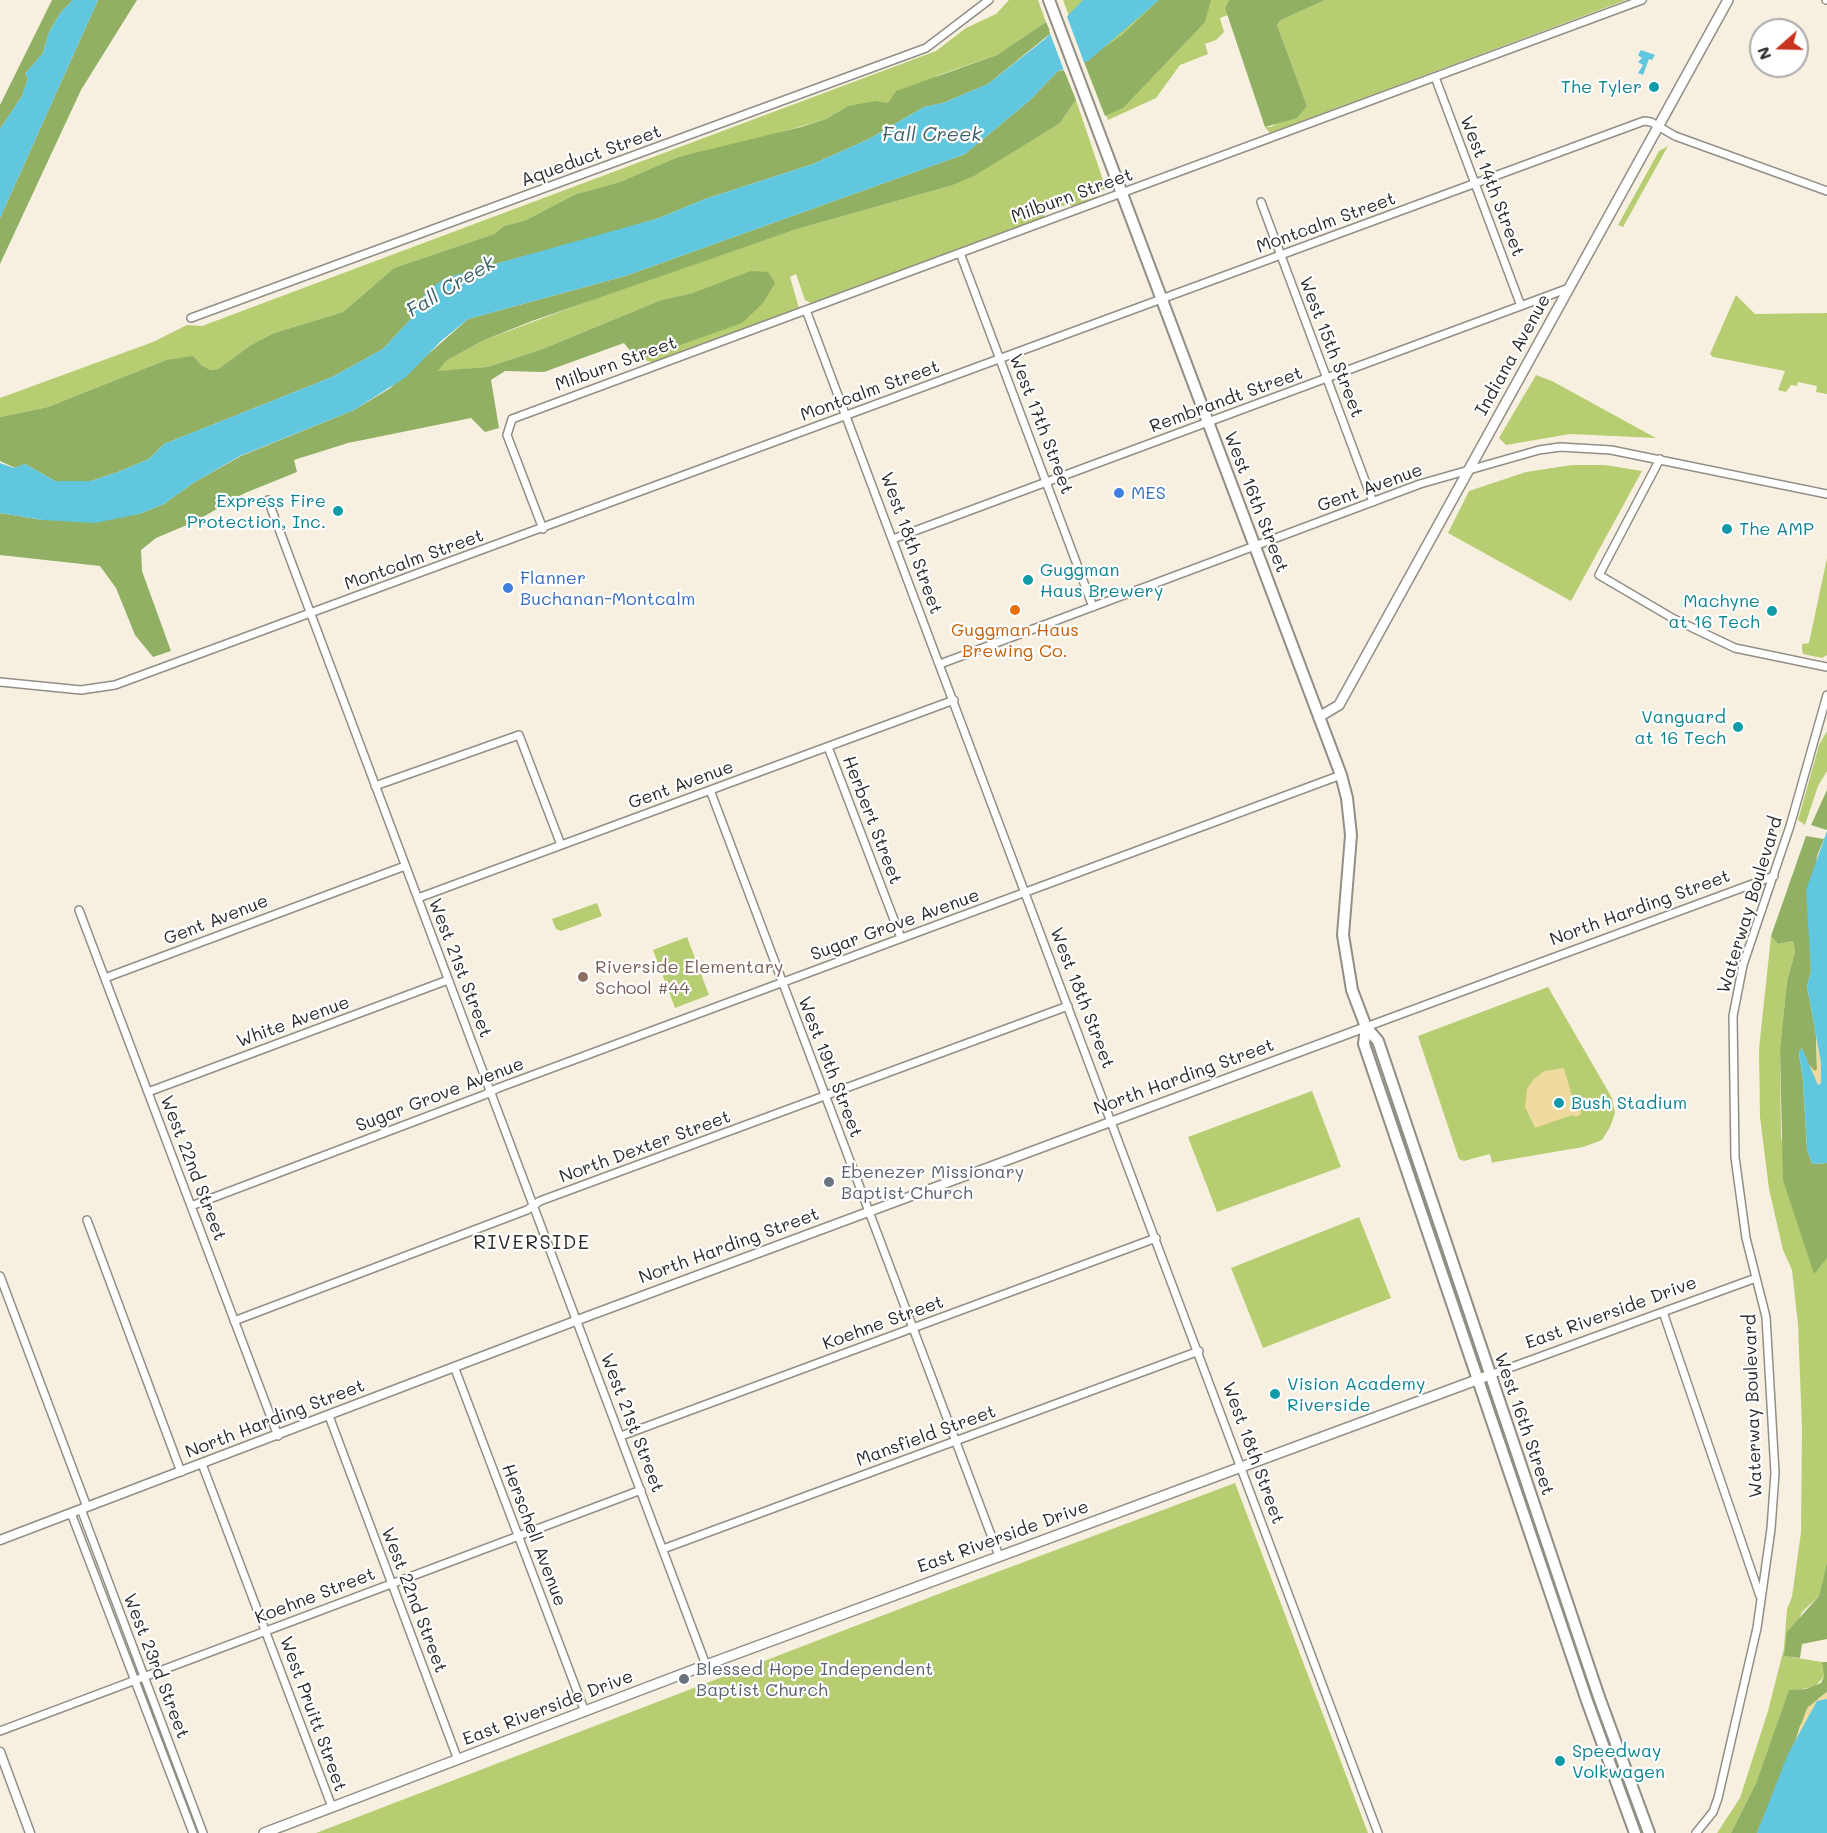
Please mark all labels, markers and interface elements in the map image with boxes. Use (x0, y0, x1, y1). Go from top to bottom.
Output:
north arrow (1749, 18, 1809, 78)
text: N (1752, 44, 1775, 63)
place label: The Tyler (1561, 76, 1642, 98)
marker: The Tyler (1647, 80, 1661, 94)
street label: West 14th Street (1455, 113, 1529, 259)
street label: Aqueduct Street (518, 121, 664, 191)
water label: Fall Creek (882, 123, 982, 147)
street label: Milburn Street (1008, 164, 1136, 228)
street label: Montcalm Street (1253, 188, 1399, 258)
water label: Fall Creek (402, 251, 500, 323)
street label: West 15th Street (1294, 274, 1368, 420)
street label: Indiana Avenue (1471, 291, 1555, 419)
street label: Milburn Street (552, 332, 680, 396)
street label: West 17th Street (1004, 351, 1078, 497)
street label: Montcalm Street (797, 356, 943, 426)
street label: Rembrandt Street (1147, 362, 1305, 438)
street label: West 16th Street (1219, 428, 1293, 576)
street label: Gent Avenue (1314, 459, 1426, 517)
street label: West 18th Street (875, 469, 947, 617)
place label: MES (1131, 482, 1166, 504)
marker: MES (1112, 486, 1126, 500)
place label: Express Fire Protection, Inc. (187, 490, 326, 532)
marker: Express Fire Protection, Inc. (331, 504, 345, 518)
place label: The AMP (1739, 518, 1814, 540)
marker: The AMP (1720, 522, 1734, 536)
street label: Montcalm Street (341, 525, 487, 595)
place label: Guggman Haus Brewery (1040, 559, 1163, 602)
place label: Flanner Buchanan-Montcalm (520, 567, 695, 610)
marker: Guggman Haus Brewery (1021, 573, 1035, 587)
marker: Flanner Buchanan-Montcalm (501, 581, 515, 595)
place label: Machyne at 16 Tech (1669, 590, 1760, 632)
marker: Guggman Haus Brewing Co. (1008, 603, 1022, 617)
marker: Machyne at 16 Tech (1765, 604, 1779, 618)
place label: Guggman Haus Brewing Co. (951, 619, 1079, 662)
place label: Vanguard at 16 Tech (1635, 706, 1726, 748)
marker: Vanguard at 16 Tech (1731, 720, 1745, 734)
street label: Herbert Street (838, 753, 906, 887)
street label: Gent Avenue (625, 756, 737, 814)
street label: Waterway Boulevard (1713, 814, 1787, 996)
street label: North Harding Street (1547, 865, 1733, 951)
street label: Sugar Grove Avenue (808, 884, 982, 966)
street label: Gent Avenue (161, 890, 271, 950)
street label: West 21st Street (424, 895, 496, 1041)
street label: West 18th Street (1045, 924, 1119, 1072)
place label: Riverside Elementary School #44 (595, 956, 783, 998)
marker: Riverside Elementary School #44 (576, 970, 590, 984)
street label: White Avenue (234, 992, 352, 1052)
street label: West 19th Street (793, 993, 867, 1141)
street label: North Harding Street (1091, 1034, 1277, 1120)
street label: Sugar Grove Avenue (353, 1053, 527, 1137)
street label: West 22nd Street (155, 1092, 231, 1244)
place label: Bush Stadium (1571, 1092, 1687, 1114)
marker: Bush Stadium (1552, 1096, 1566, 1110)
street label: North Dexter Street (556, 1106, 734, 1188)
place label: Ebenezer Missionary Baptist Church (841, 1161, 1024, 1204)
marker: Ebenezer Missionary Baptist Church (822, 1175, 836, 1189)
street label: North Harding Street (636, 1203, 822, 1289)
district label: RIVERSIDE (473, 1231, 591, 1255)
street label: East Riverside Drive (1522, 1272, 1700, 1354)
street label: Koehne Street (820, 1291, 946, 1355)
street label: Waterway Boulevard (1739, 1314, 1767, 1498)
street label: West 21st Street (596, 1350, 668, 1496)
street label: West 16th Street (1489, 1350, 1559, 1498)
place label: Vision Academy Riverside (1287, 1373, 1425, 1416)
street label: North Harding Street (182, 1375, 368, 1463)
street label: West 18th Street (1217, 1379, 1289, 1527)
marker: Vision Academy Riverside (1268, 1387, 1282, 1401)
street label: Mansfield Street (853, 1401, 999, 1471)
street label: Herschell Avenue (497, 1461, 571, 1609)
street label: East Riverside Drive (914, 1496, 1092, 1578)
street label: West 22nd Street (376, 1524, 452, 1676)
street label: Koehne Street (252, 1563, 378, 1629)
street label: West 23rd Street (118, 1591, 194, 1741)
street label: West Pruitt Street (275, 1633, 351, 1795)
place label: Blessed Hope Independent Baptist Church (696, 1658, 933, 1700)
street label: East Riverside Drive (460, 1666, 636, 1750)
marker: Blessed Hope Independent Baptist Church (677, 1672, 691, 1686)
place label: Speedway Volkwagen (1572, 1740, 1665, 1782)
marker: Speedway Volkwagen (1553, 1754, 1567, 1768)

